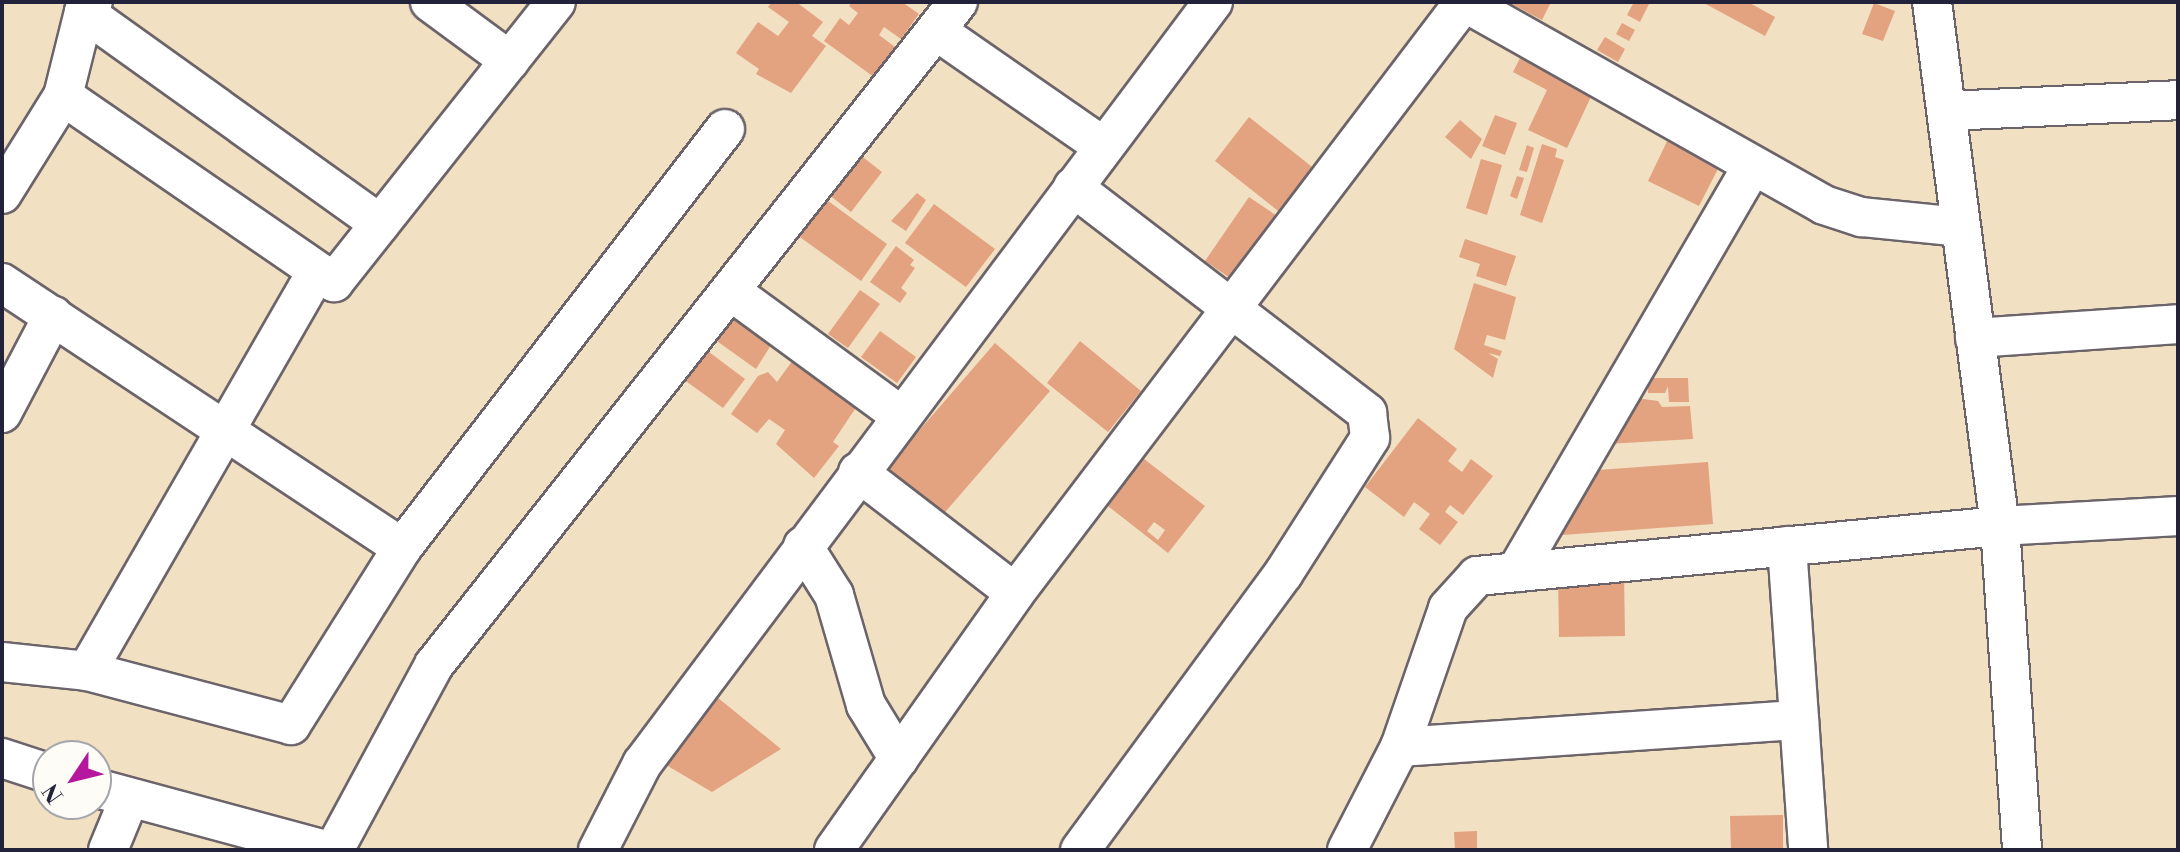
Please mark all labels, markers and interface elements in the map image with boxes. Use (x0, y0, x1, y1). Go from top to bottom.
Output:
north arrow (32, 740, 112, 820)
text: N (38, 778, 70, 808)

